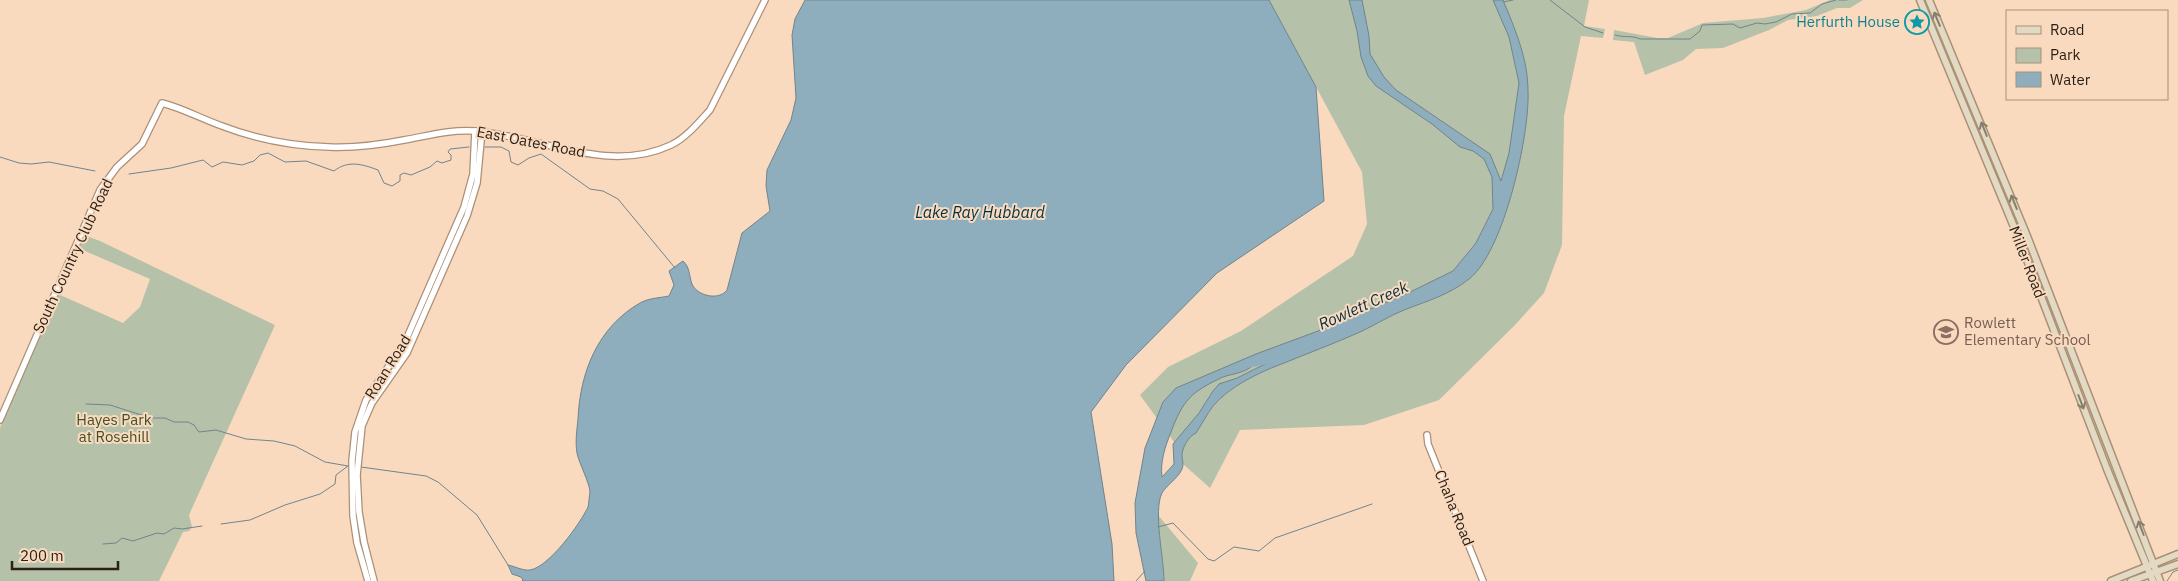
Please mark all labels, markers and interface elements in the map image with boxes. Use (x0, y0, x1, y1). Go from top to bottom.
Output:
place icon: Herfurth House (1904, 9, 1930, 35)
legend (2006, 10, 2168, 100)
place label: Herfurth House (1796, 12, 1900, 31)
one-way arrow (1932, 12, 1942, 27)
text: Road (2050, 20, 2085, 39)
text: Park (2050, 45, 2080, 64)
text: Water (2050, 70, 2091, 89)
one-way arrow (1979, 121, 1988, 136)
street label: East Oates Road (475, 122, 587, 161)
street label: South Country Club Road (28, 176, 117, 336)
one-way arrow (2009, 195, 2018, 210)
water label: Lake Ray Hubbard (915, 202, 1045, 222)
street label: Miller Road (2005, 223, 2050, 301)
water label: Rowlett Creek (1315, 276, 1412, 334)
place label: Rowlett Elementary School (1964, 313, 2091, 349)
school or university icon: Rowlett Elementary School (1933, 319, 1959, 345)
street label: Roan Road (360, 331, 415, 402)
one-way arrow (2077, 394, 2086, 409)
park label: Hayes Park at Rosehill (76, 410, 152, 446)
street label: Chaha Road (1431, 467, 1478, 549)
one-way arrow (2136, 521, 2145, 537)
scale bar (12, 538, 119, 570)
text: 200 m (20, 546, 64, 565)

